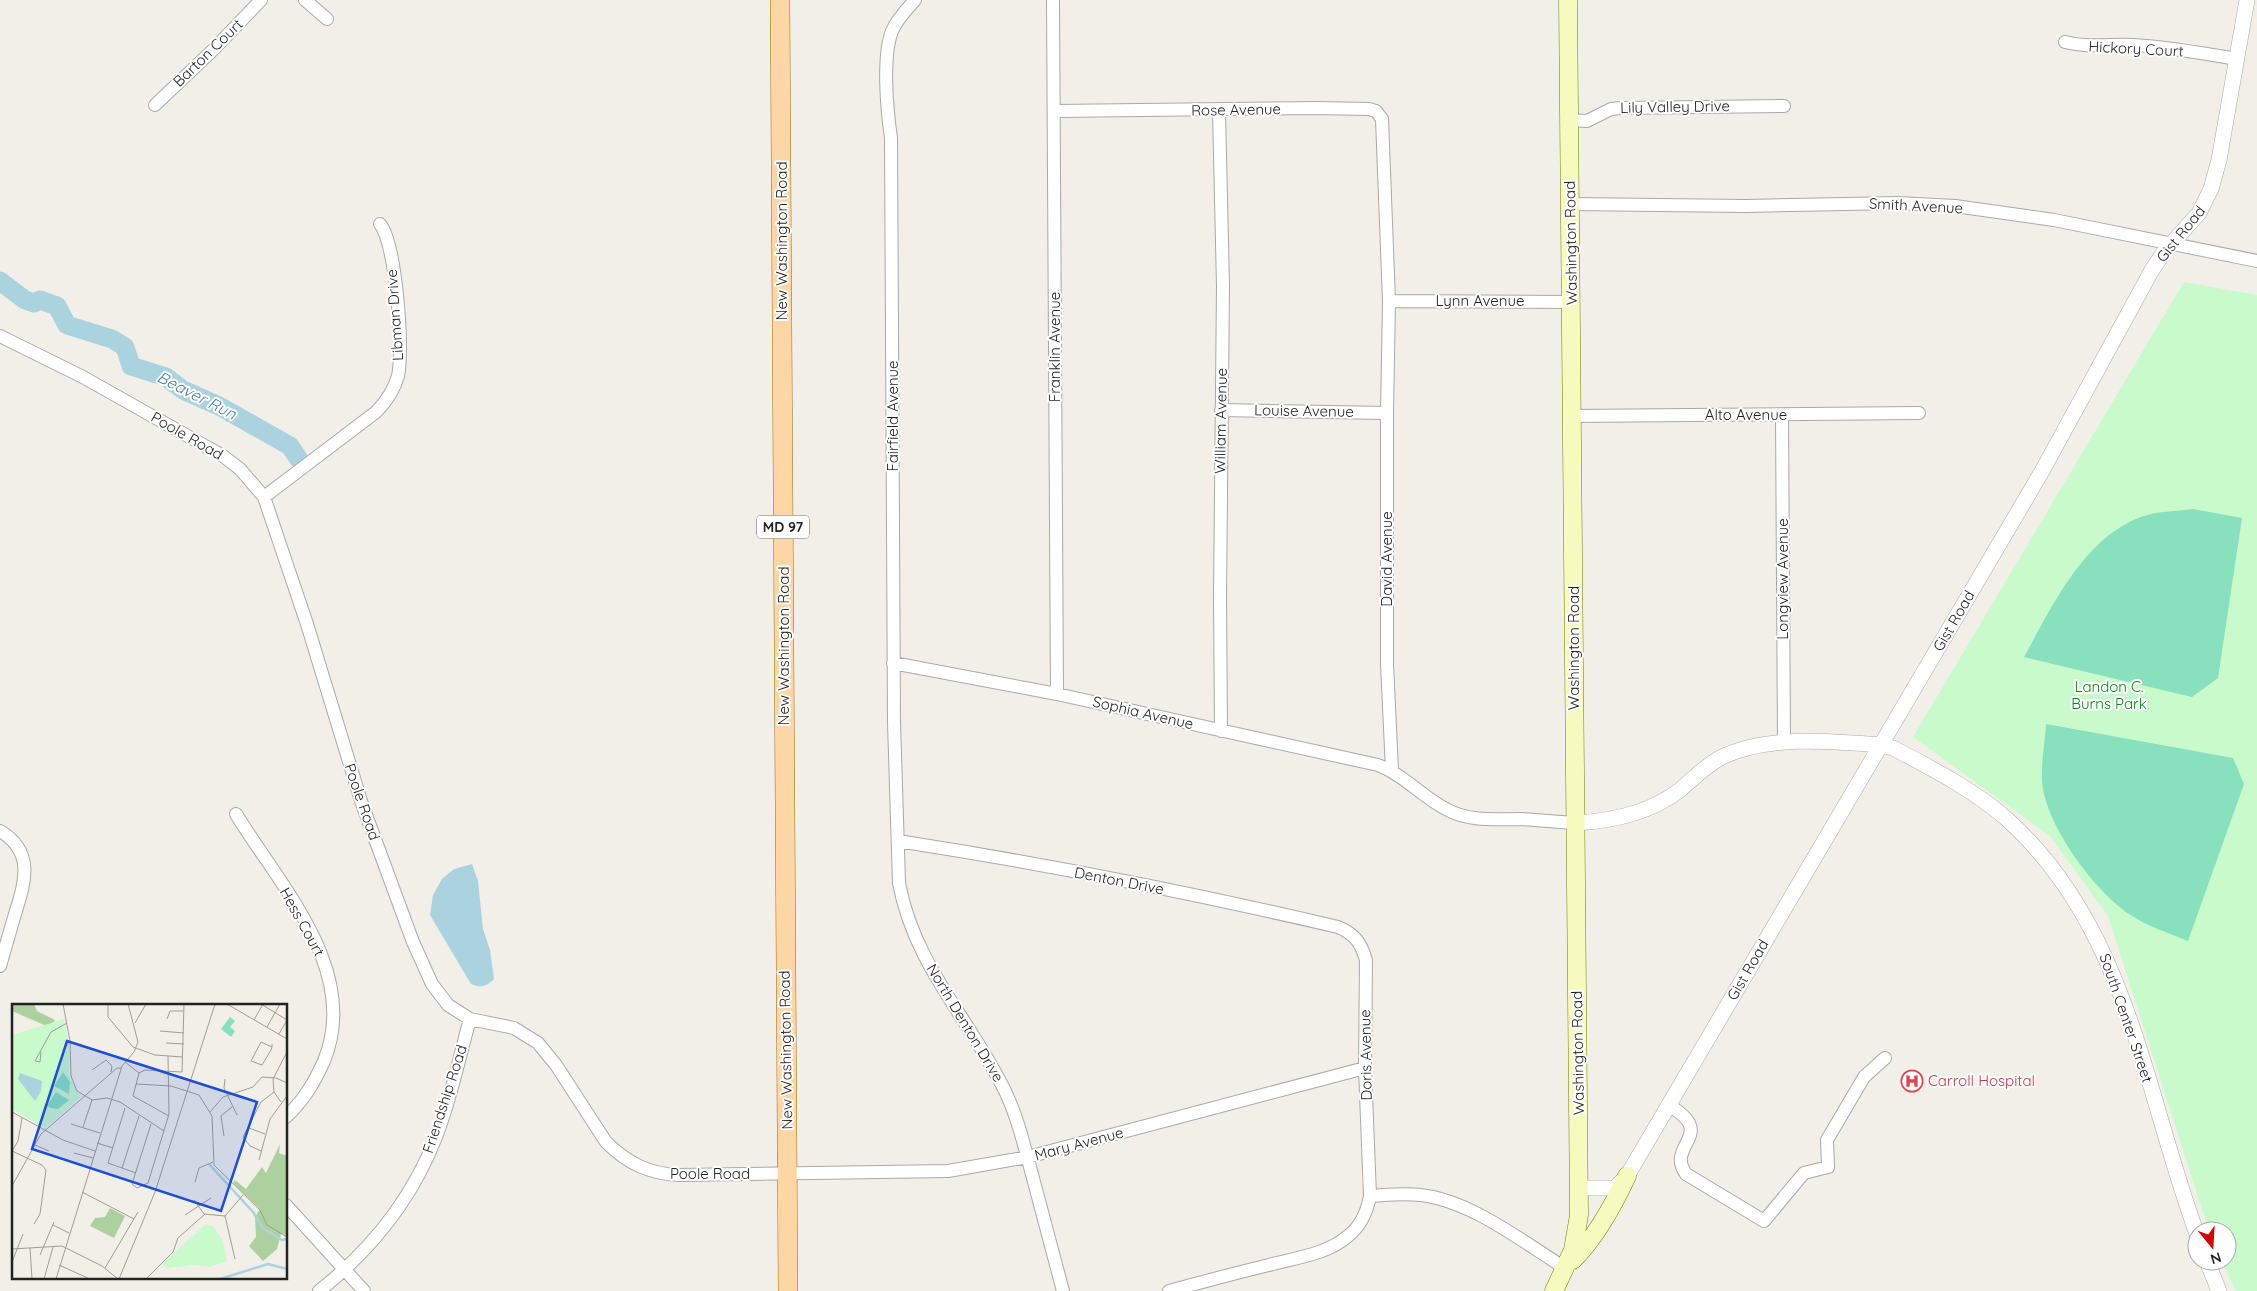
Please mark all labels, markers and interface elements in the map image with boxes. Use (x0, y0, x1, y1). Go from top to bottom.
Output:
street label: Barton Court (169, 15, 247, 91)
street label: Hickory Court (2088, 37, 2184, 60)
street label: Lily Valley Drive (1620, 96, 1730, 117)
street label: Rose Avenue (1191, 99, 1281, 120)
street label: New Washington Road (772, 161, 791, 321)
street label: Washington Road (1560, 181, 1581, 305)
street label: Smith Avenue (1868, 194, 1964, 217)
street label: Gist Road (2152, 202, 2209, 266)
street label: Libman Drive (382, 269, 407, 362)
street label: Lynn Avenue (1436, 291, 1524, 310)
street label: Franklin Avenue (1045, 292, 1064, 402)
street label: Fairfield Avenue (883, 360, 902, 472)
water label: Beaver Run (154, 367, 240, 424)
street label: William Avenue (1210, 368, 1231, 474)
street label: Louise Avenue (1254, 400, 1354, 421)
street label: Alto Avenue (1705, 405, 1787, 424)
street label: Poole Road (148, 407, 227, 464)
street label: David Avenue (1377, 511, 1396, 607)
road number: MD 97 (757, 516, 809, 538)
street label: Longview Avenue (1773, 518, 1792, 640)
street label: New Washington Road (774, 566, 793, 726)
street label: Washington Road (1564, 586, 1583, 710)
street label: Gist Road (1929, 587, 1979, 655)
park label: Landon C. Burns Park (2071, 677, 2147, 713)
street label: Sophia Avenue (1091, 692, 1195, 733)
street label: Poole Road (340, 761, 384, 843)
street label: Denton Drive (1073, 863, 1166, 899)
street label: Hess Court (276, 884, 329, 959)
street label: Gist Road (1723, 936, 1773, 1004)
street label: South Center Street (2096, 951, 2157, 1085)
street label: North Denton Drive (923, 960, 1008, 1085)
street label: New Washington Road (775, 970, 796, 1130)
street label: Washington Road (1567, 991, 1588, 1115)
inset map (12, 1004, 288, 1278)
street label: Doris Avenue (1355, 1009, 1376, 1101)
street label: Friendship Road (418, 1042, 471, 1155)
hospital icon: Carroll Hospital (1900, 1069, 1924, 1093)
place label: Carroll Hospital (1928, 1071, 2035, 1090)
street label: Mary Avenue (1032, 1123, 1125, 1164)
street label: Poole Road (670, 1164, 750, 1183)
north arrow (2187, 1221, 2237, 1271)
text: N (2208, 1248, 2224, 1269)

